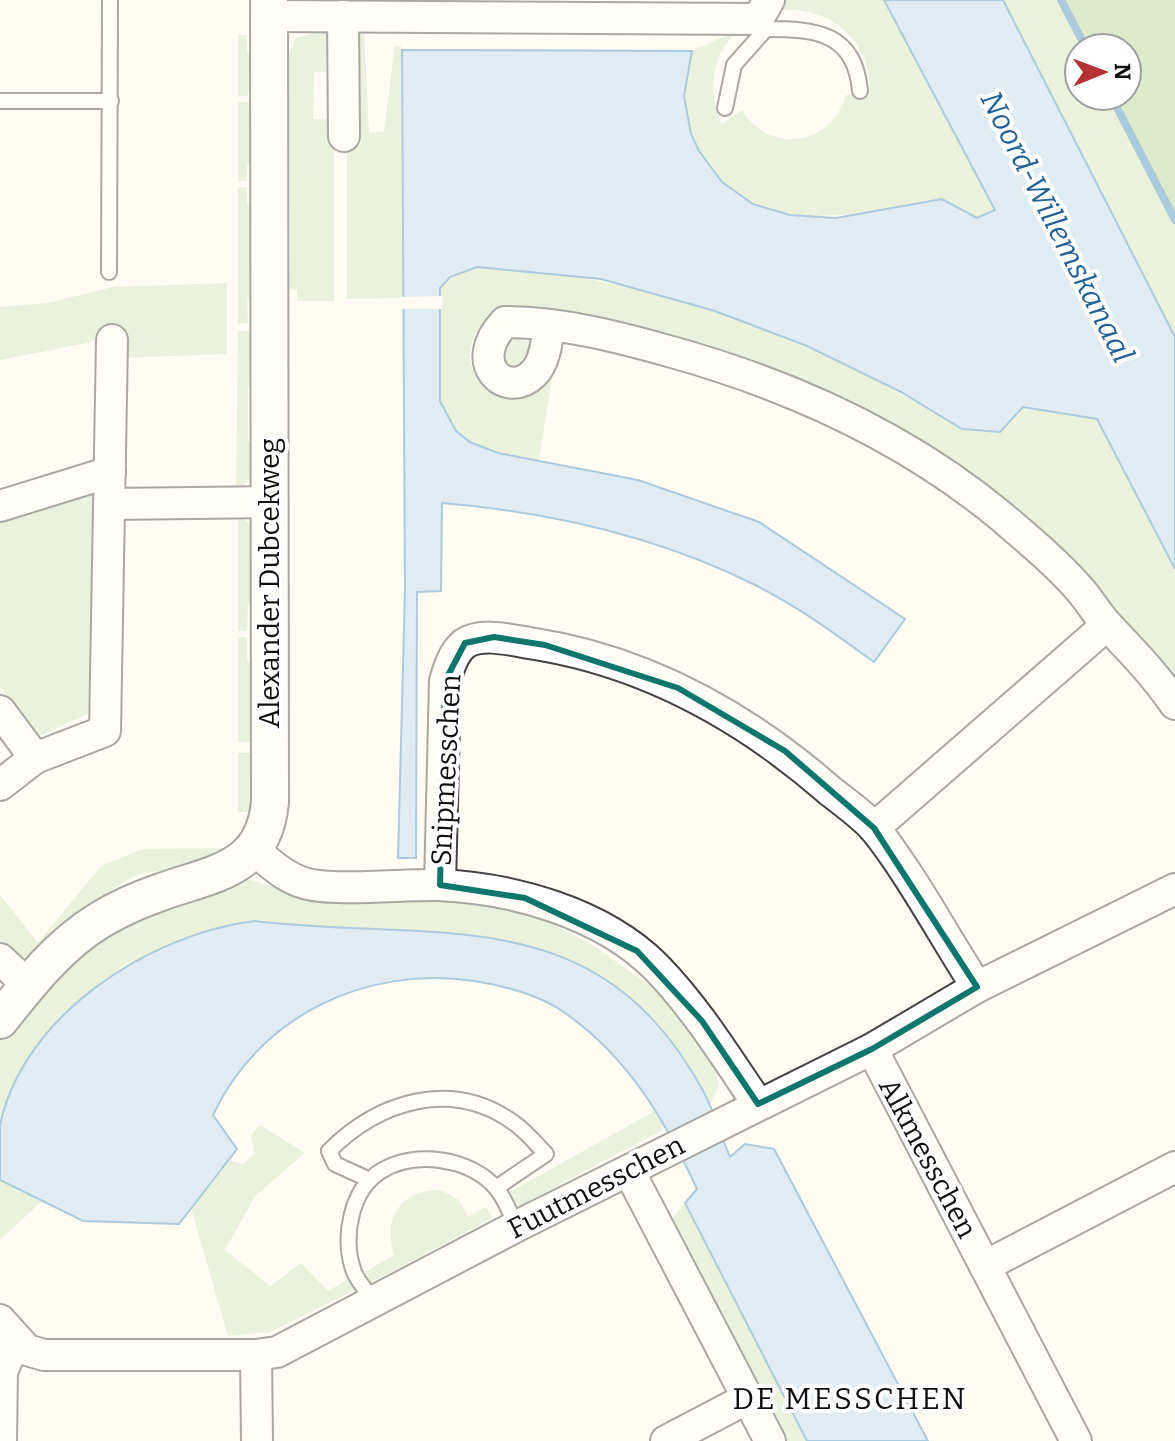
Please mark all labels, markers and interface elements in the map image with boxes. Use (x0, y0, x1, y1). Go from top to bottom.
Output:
north arrow (1063, 32, 1143, 112)
text: N (1109, 63, 1136, 80)
water label: Noord-Willemskanaal (973, 85, 1141, 369)
street label: Alexander Dubcekweg (253, 438, 286, 728)
street label: Snipmesschen (425, 673, 468, 867)
street label: Alkmesschen (872, 1073, 984, 1244)
street label: Fuutmesschen (502, 1128, 690, 1246)
district label: DE MESSCHEN (732, 1381, 968, 1417)

